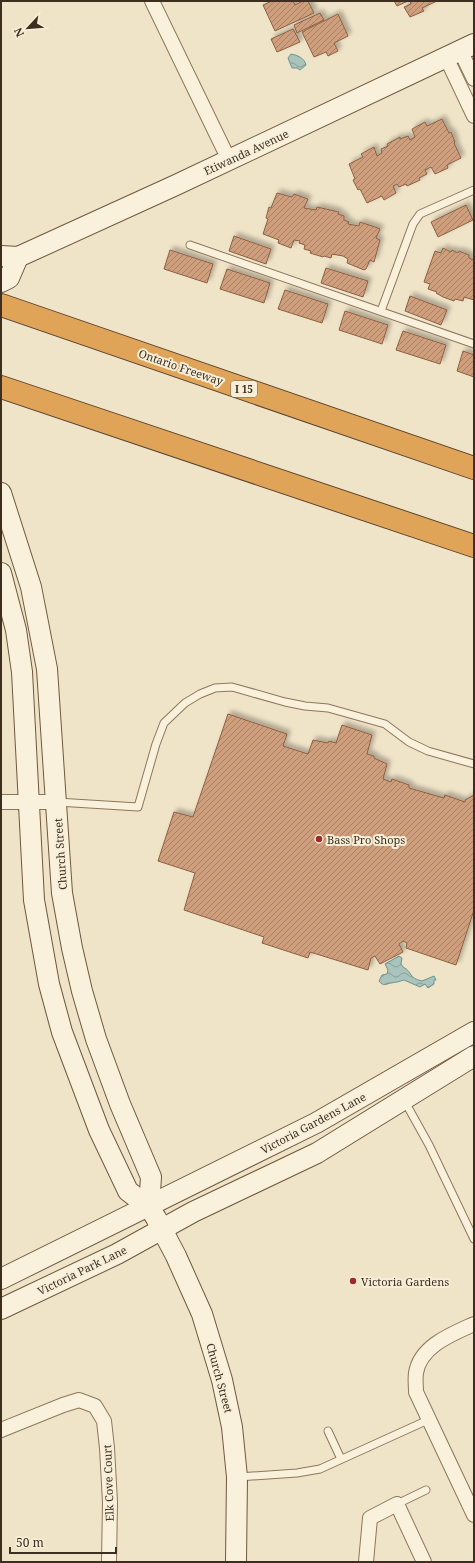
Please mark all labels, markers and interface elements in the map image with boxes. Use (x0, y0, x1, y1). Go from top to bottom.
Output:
north arrow (8, 8, 48, 48)
text: N (10, 25, 27, 40)
street label: Etiwanda Avenue (201, 126, 291, 178)
street label: Ontario Freeway (137, 346, 226, 389)
road number: I 15 (231, 381, 257, 397)
street label: Church Street (50, 818, 70, 890)
place label: Bass Pro Shops (327, 832, 405, 847)
marker: Bass Pro Shops (314, 834, 324, 844)
street label: Victoria Gardens Lane (258, 1089, 368, 1157)
street label: Victoria Park Lane (35, 1242, 129, 1298)
place label: Victoria Gardens (361, 1274, 449, 1289)
marker: Victoria Gardens (348, 1276, 358, 1286)
street label: Church Street (203, 1341, 237, 1415)
street label: Elk Cove Court (99, 1444, 117, 1522)
scale bar (10, 1529, 116, 1555)
text: 50 m (16, 1534, 44, 1551)

